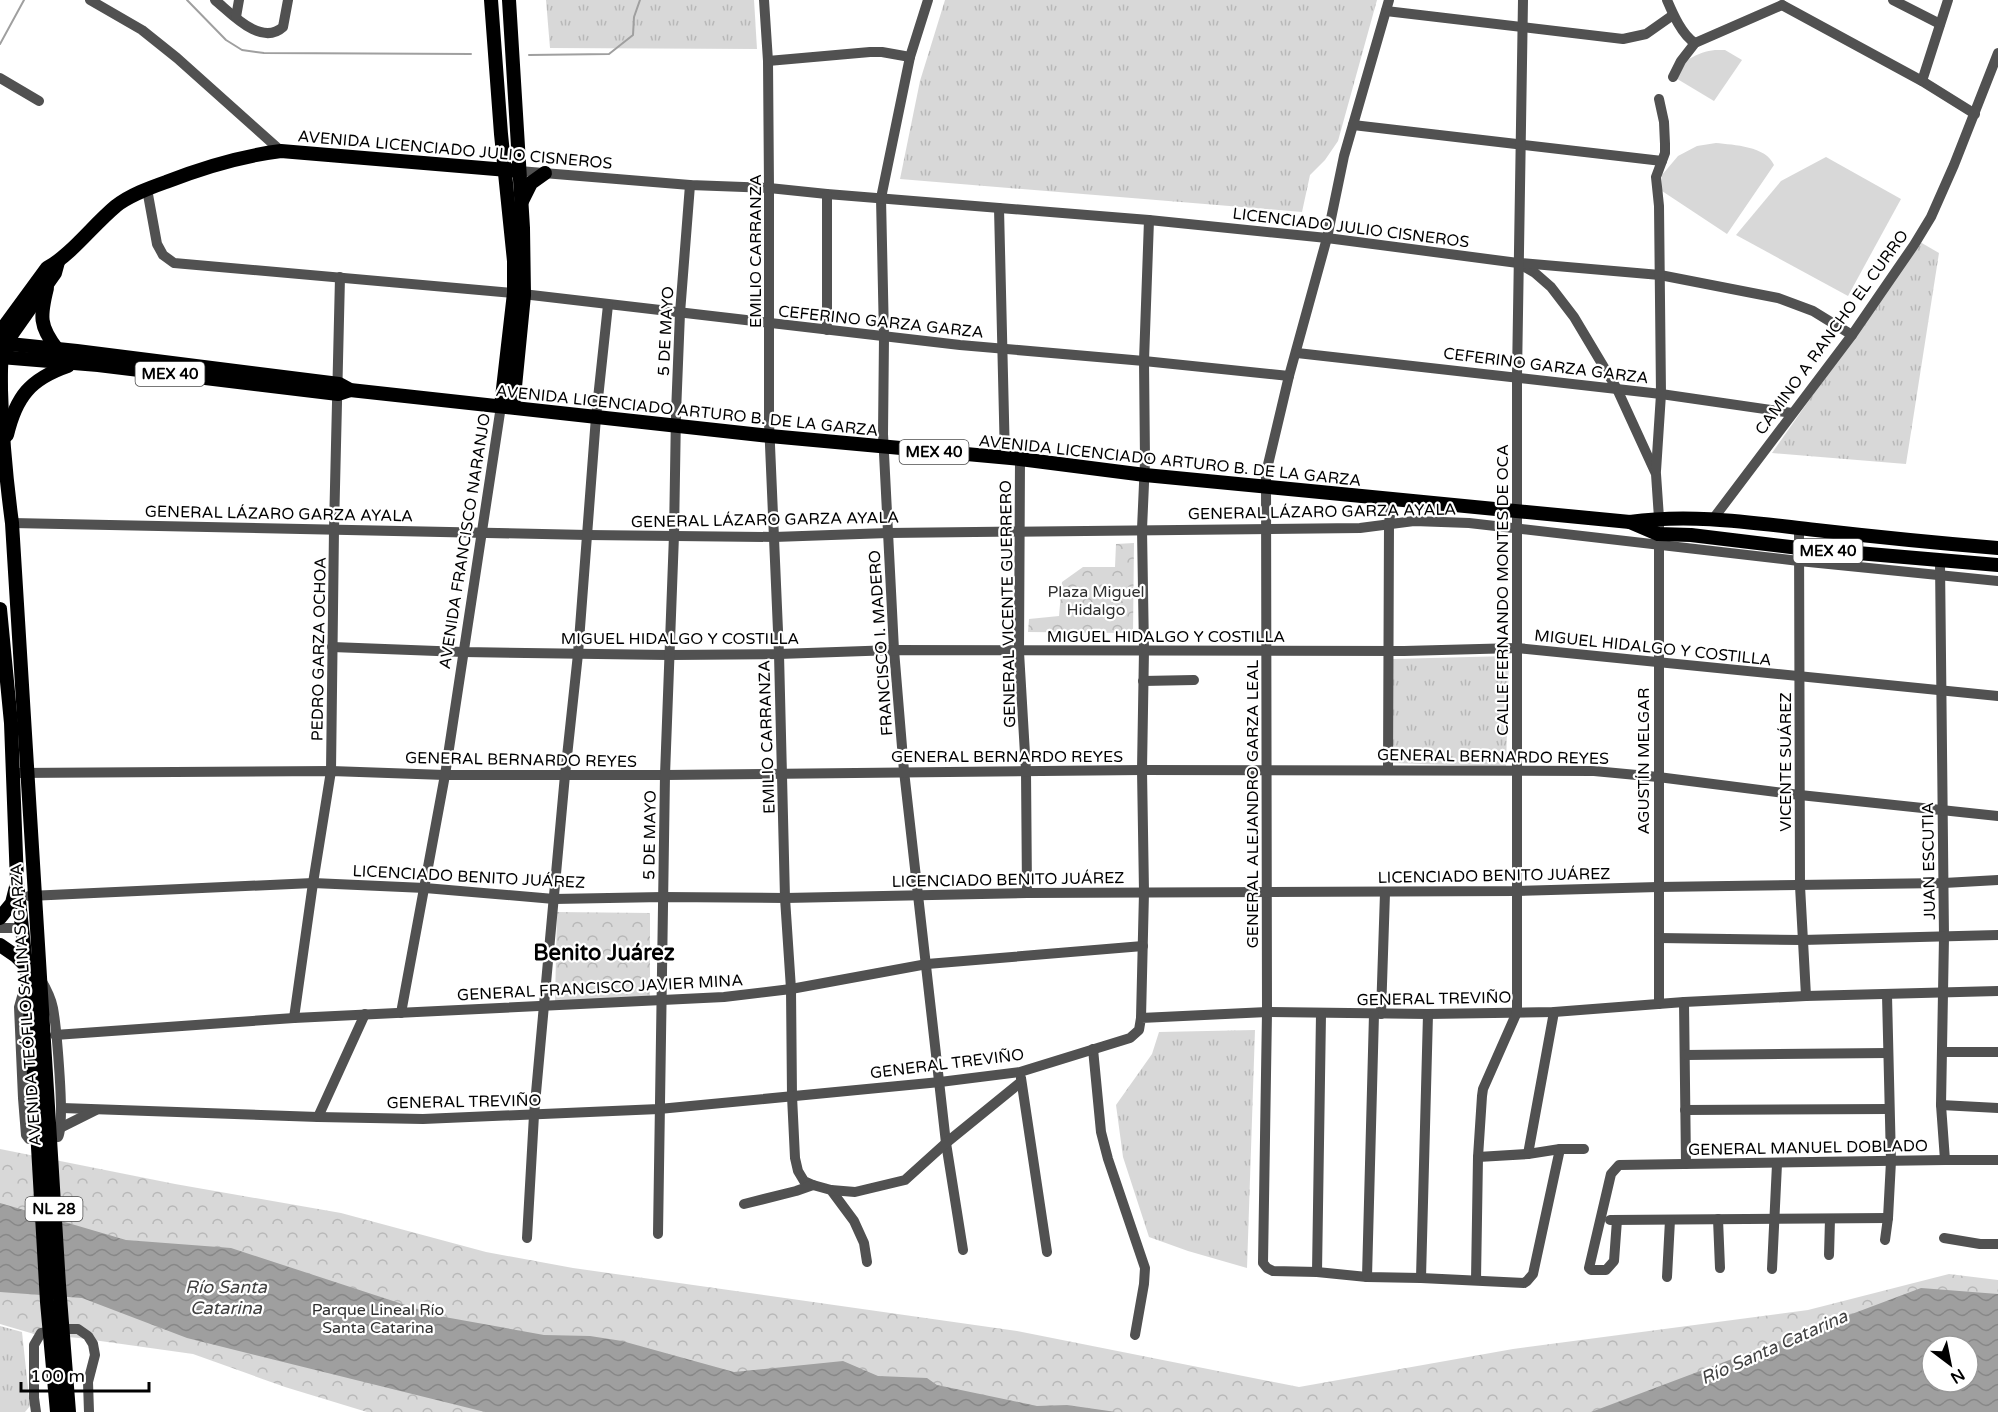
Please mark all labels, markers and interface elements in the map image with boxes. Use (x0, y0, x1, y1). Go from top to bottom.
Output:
street label: AVENIDA LICENCIADO JULIO CISNEROS (297, 126, 613, 174)
street label: EMILIO CARRANZA (746, 174, 766, 328)
street label: LICENCIADO JULIO CISNEROS (1231, 204, 1470, 252)
street label: CAMINO A RANCHO EL CURRO (1751, 226, 1913, 439)
street label: 5 DE MAYO (654, 286, 678, 376)
street label: CEFERINO GARZA GARZA (777, 301, 985, 343)
street label: CEFERINO GARZA GARZA (1442, 343, 1650, 389)
road number: MEX 40 (136, 362, 204, 386)
street label: AVENIDA LICENCIADO ARTURO B. DE LA GARZA (495, 381, 879, 441)
street label: AVENIDA FRANCISCO NARANJO (435, 412, 495, 670)
street label: AVENIDA LICENCIADO ARTURO B. DE LA GARZA (978, 431, 1362, 491)
road number: MEX 40 (900, 440, 968, 464)
street label: CALLE FERNANDO MONTES DE OCA (1493, 444, 1513, 736)
street label: GENERAL VICENTE GUERRERO (996, 480, 1020, 728)
street label: GENERAL LÁZARO GARZA AYALA (1188, 500, 1456, 524)
street label: GENERAL LÁZARO GARZA AYALA (145, 502, 413, 526)
street label: GENERAL LÁZARO GARZA AYALA (631, 508, 899, 532)
road number: MEX 40 (1794, 539, 1862, 563)
street label: FRANCISCO I. MADERO (865, 549, 897, 737)
street label: PEDRO GARZA OCHOA (307, 557, 331, 741)
park label: Plaza Miguel Hidalgo (1048, 582, 1144, 620)
street label: MIGUEL HIDALGO Y COSTILLA (1533, 626, 1773, 670)
street label: MIGUEL HIDALGO Y COSTILLA (1047, 627, 1285, 647)
street label: MIGUEL HIDALGO Y COSTILLA (561, 629, 799, 649)
street label: EMILIO CARRANZA (754, 660, 780, 814)
street label: GENERAL ALEJANDRO GARZA LEAL (1243, 660, 1263, 948)
street label: AGUSTÍN MELGAR (1634, 688, 1654, 834)
street label: VICENTE SUÁREZ (1776, 692, 1796, 832)
street label: GENERAL BERNARDO REYES (1377, 745, 1609, 769)
street label: GENERAL BERNARDO REYES (891, 747, 1123, 767)
street label: GENERAL BERNARDO REYES (405, 748, 637, 772)
street label: 5 DE MAYO (639, 790, 661, 880)
street label: JUAN ESCUTIA (1918, 802, 1940, 920)
street label: LICENCIADO BENITO JUÁREZ (352, 861, 586, 893)
street label: AVENIDA TEÓFILO SALINAS GARZA (6, 863, 46, 1147)
street label: LICENCIADO BENITO JUÁREZ (1377, 864, 1611, 888)
street label: LICENCIADO BENITO JUÁREZ (891, 868, 1125, 892)
district label: Benito Juárez (533, 940, 675, 966)
street label: GENERAL FRANCISCO JAVIER MINA (457, 971, 744, 1005)
street label: GENERAL TREVIÑO (1356, 988, 1512, 1010)
street label: GENERAL TREVIÑO (869, 1045, 1025, 1083)
street label: GENERAL TREVIÑO (386, 1091, 542, 1113)
street label: GENERAL MANUEL DOBLADO (1688, 1136, 1928, 1160)
road number: NL 28 (26, 1197, 82, 1221)
water label: Río Santa Catarina (185, 1276, 268, 1319)
park label: Parque Lineal Río Santa Catarina (312, 1300, 444, 1338)
water label: Río Santa Catarina (1697, 1304, 1852, 1389)
north arrow (1920, 1334, 1980, 1394)
scale bar (21, 1355, 148, 1393)
text: N (1947, 1364, 1968, 1388)
text: 100 m (30, 1365, 85, 1387)

